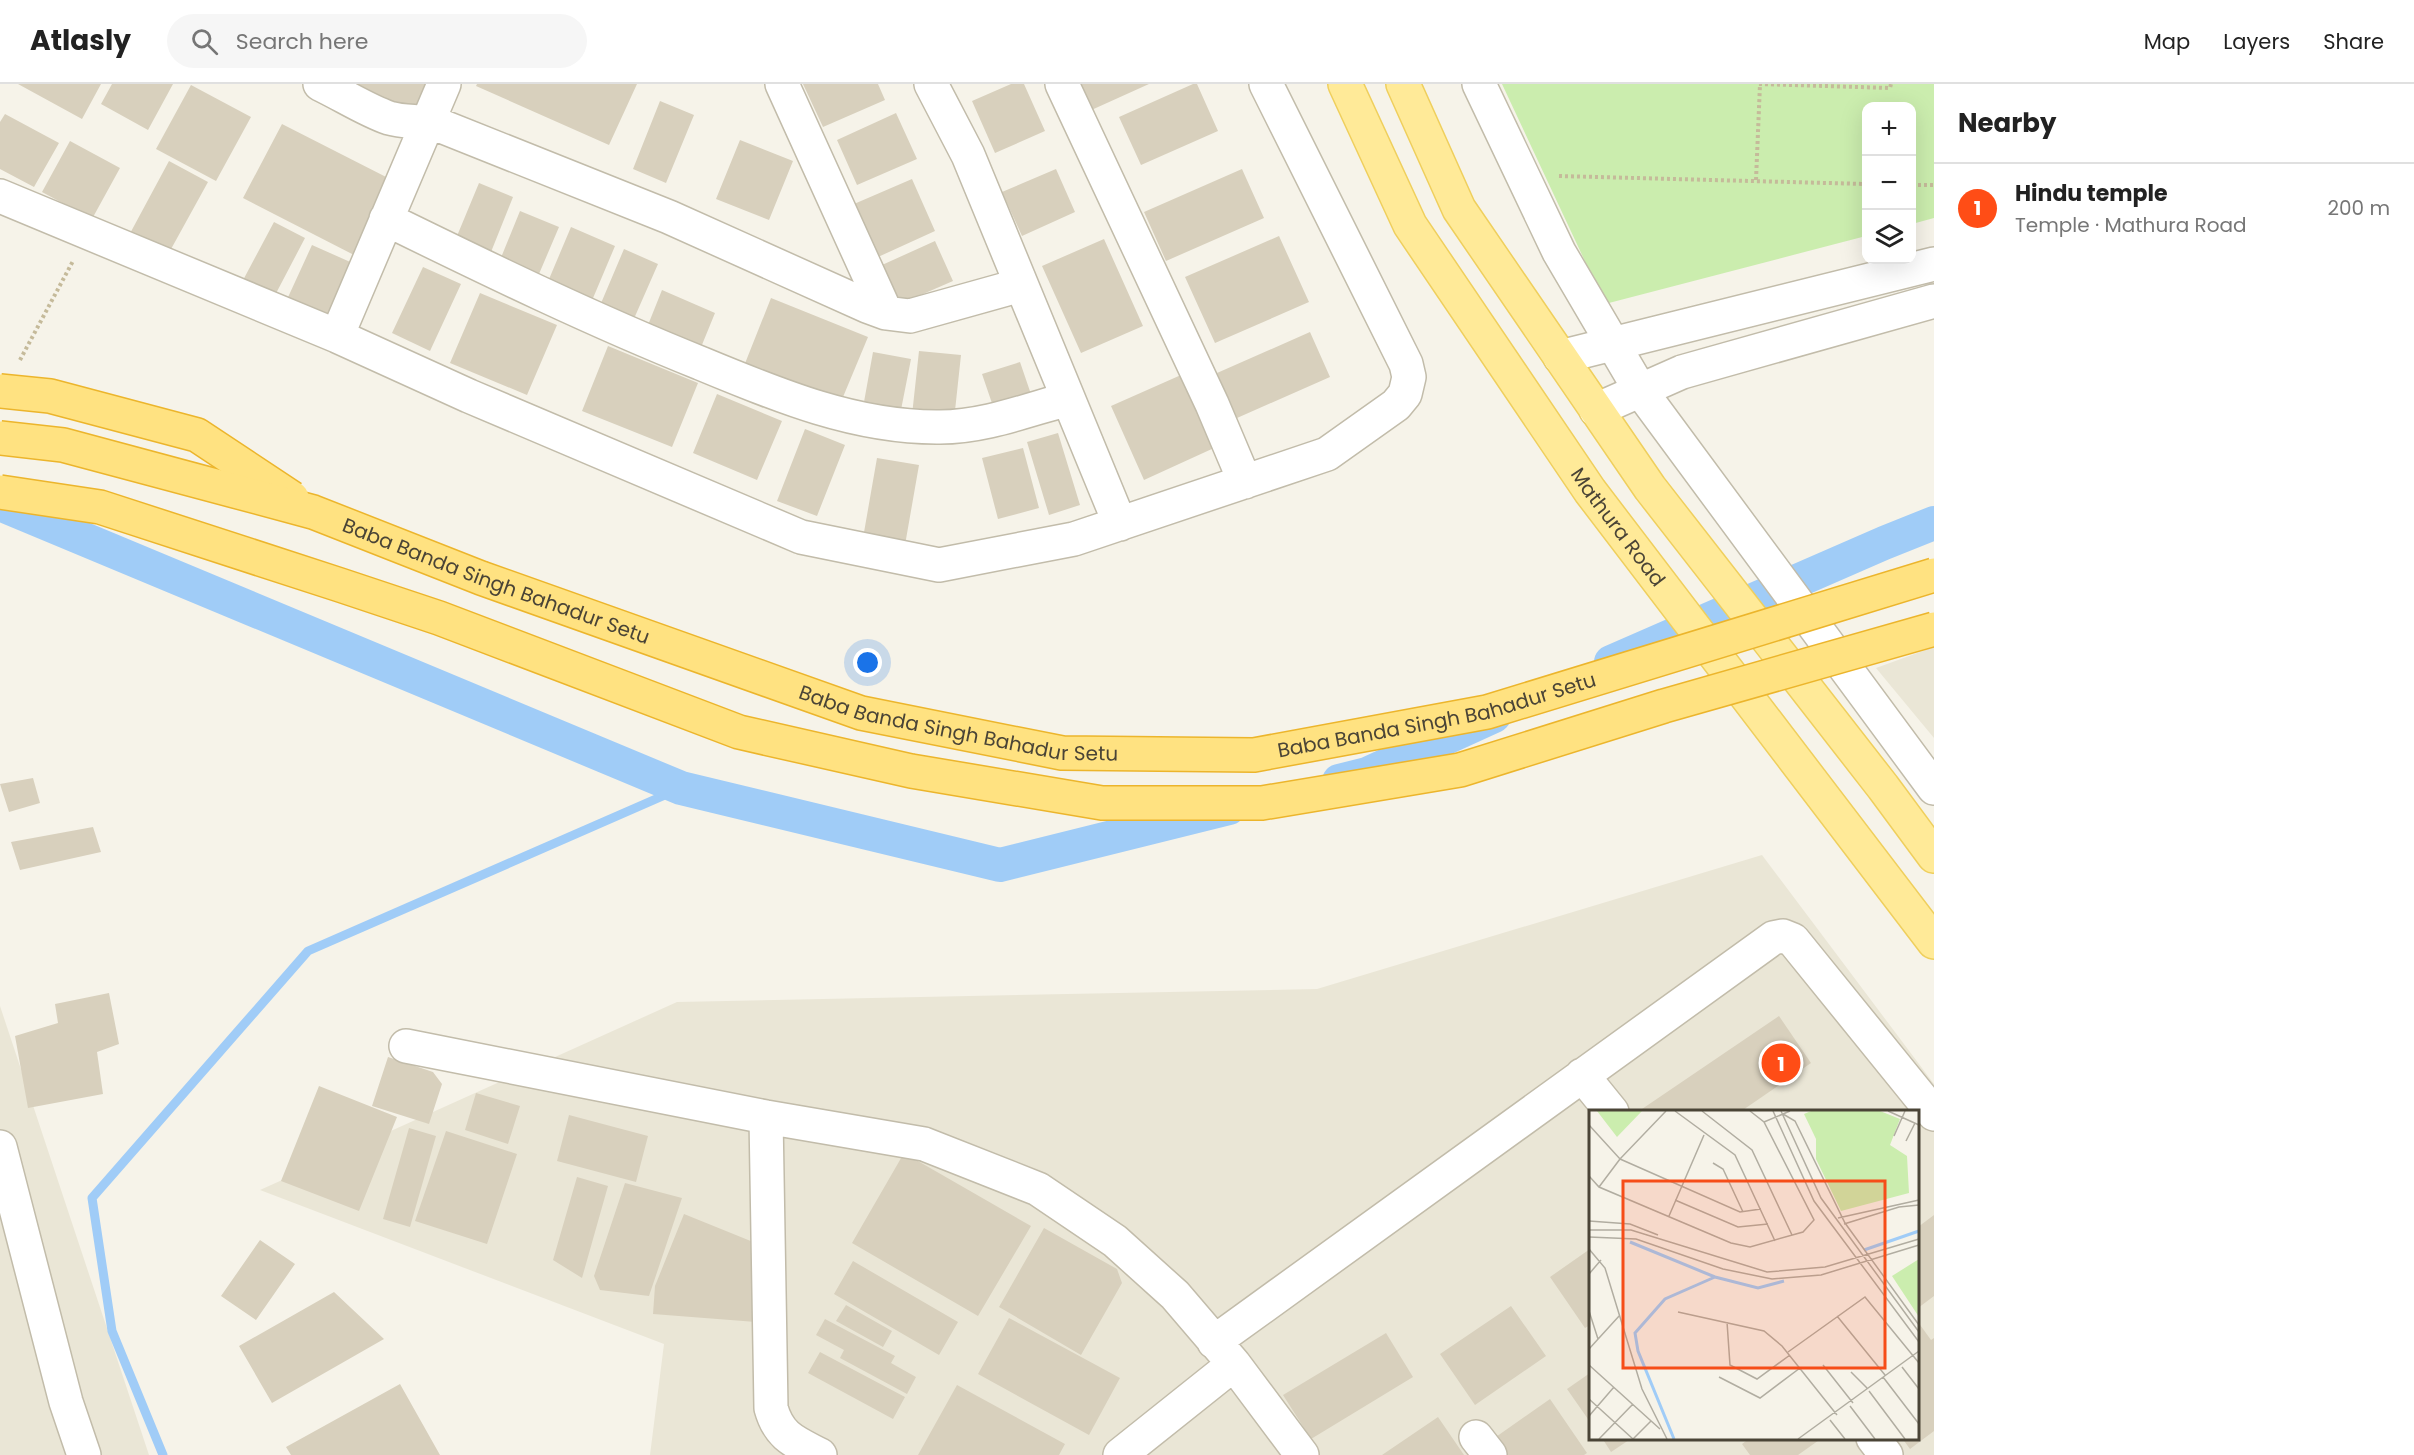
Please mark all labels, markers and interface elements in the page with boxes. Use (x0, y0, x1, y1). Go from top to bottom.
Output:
search box (167, 14, 587, 68)
text: Atlasly (30, 21, 131, 60)
icon: search (188, 25, 221, 58)
text: Search here (236, 26, 368, 57)
text: Map (2144, 27, 2190, 56)
text: Layers (2223, 27, 2290, 56)
text: Share (2323, 27, 2384, 56)
map controls (1862, 102, 1916, 264)
button: + (1862, 102, 1916, 156)
text: Nearby (1958, 105, 2056, 141)
button: − (1862, 156, 1916, 210)
text: Hindu temple (2015, 178, 2168, 209)
text: 1 (1974, 194, 1981, 222)
text: 200 m (2327, 194, 2390, 222)
button: layers (1862, 210, 1916, 264)
text: Temple · Mathura Road (2015, 211, 2247, 239)
street label: Mathura Road (1564, 462, 1672, 592)
street label: Baba Banda Singh Bahadur Setu (338, 511, 654, 651)
your location (853, 648, 882, 677)
street label: Baba Banda Singh Bahadur Setu (1275, 665, 1599, 764)
street label: Baba Banda Singh Bahadur Setu (795, 678, 1118, 768)
pin: 1 (1762, 1040, 1800, 1086)
inset map (1589, 1110, 1919, 1440)

